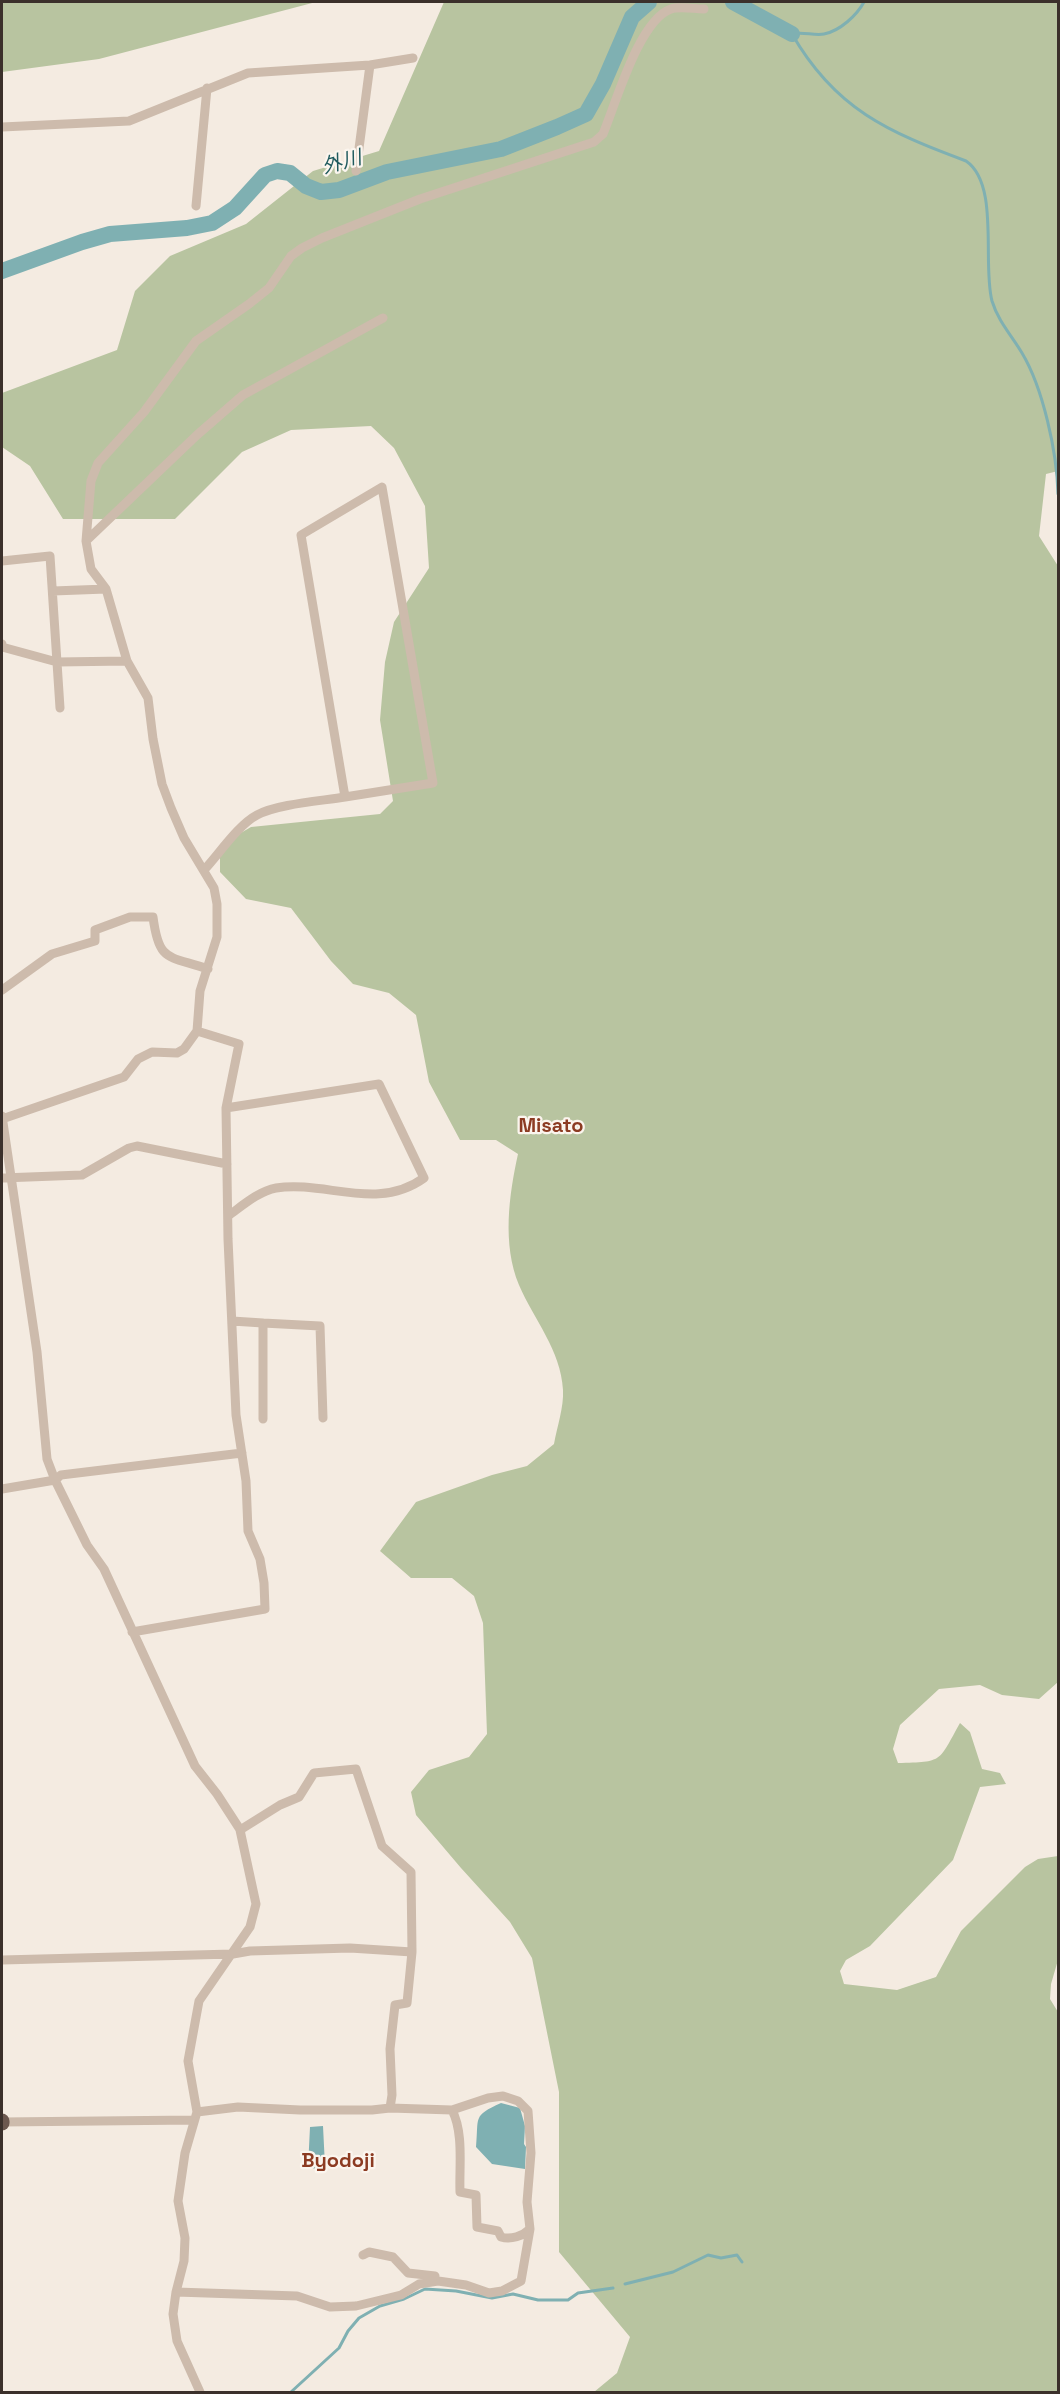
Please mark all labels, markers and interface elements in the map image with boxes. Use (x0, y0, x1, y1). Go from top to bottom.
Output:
water label: 外川 (320, 146, 364, 180)
district label: Misato (518, 1115, 584, 1139)
district label: Byodoji (301, 2150, 375, 2174)

